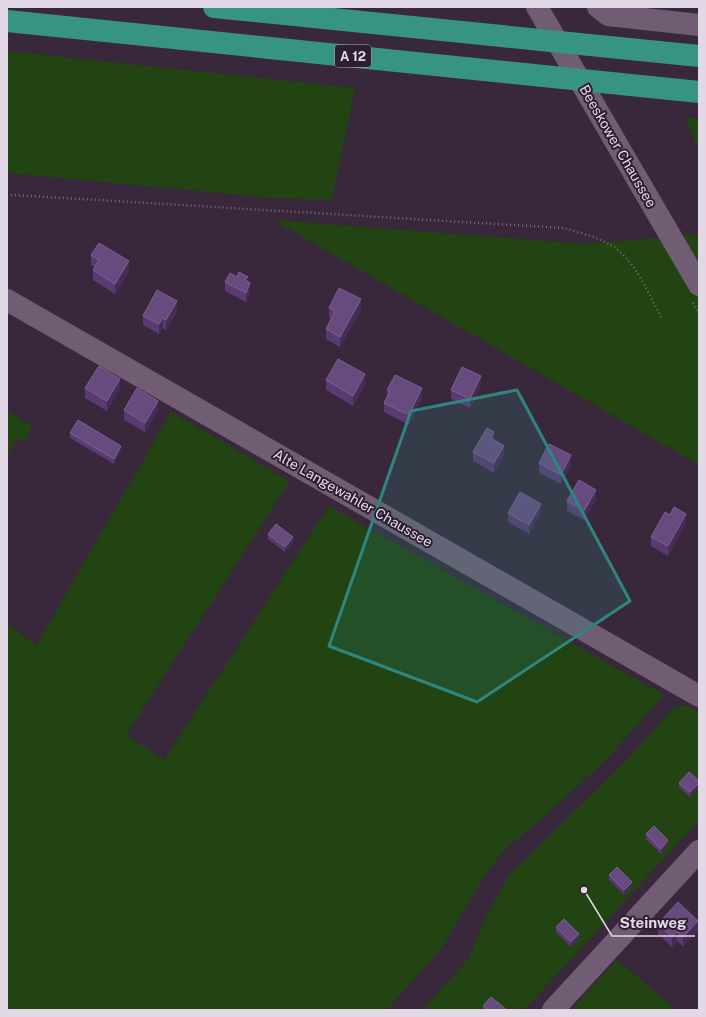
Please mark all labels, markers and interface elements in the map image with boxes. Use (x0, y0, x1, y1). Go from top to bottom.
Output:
road number: A 12 (335, 45, 371, 67)
street label: Beeskower Chaussee (576, 82, 660, 210)
street label: Alte Langewahler Chaussee (271, 446, 435, 550)
callout: Steinweg (612, 909, 695, 936)
text: Steinweg (619, 914, 687, 931)

